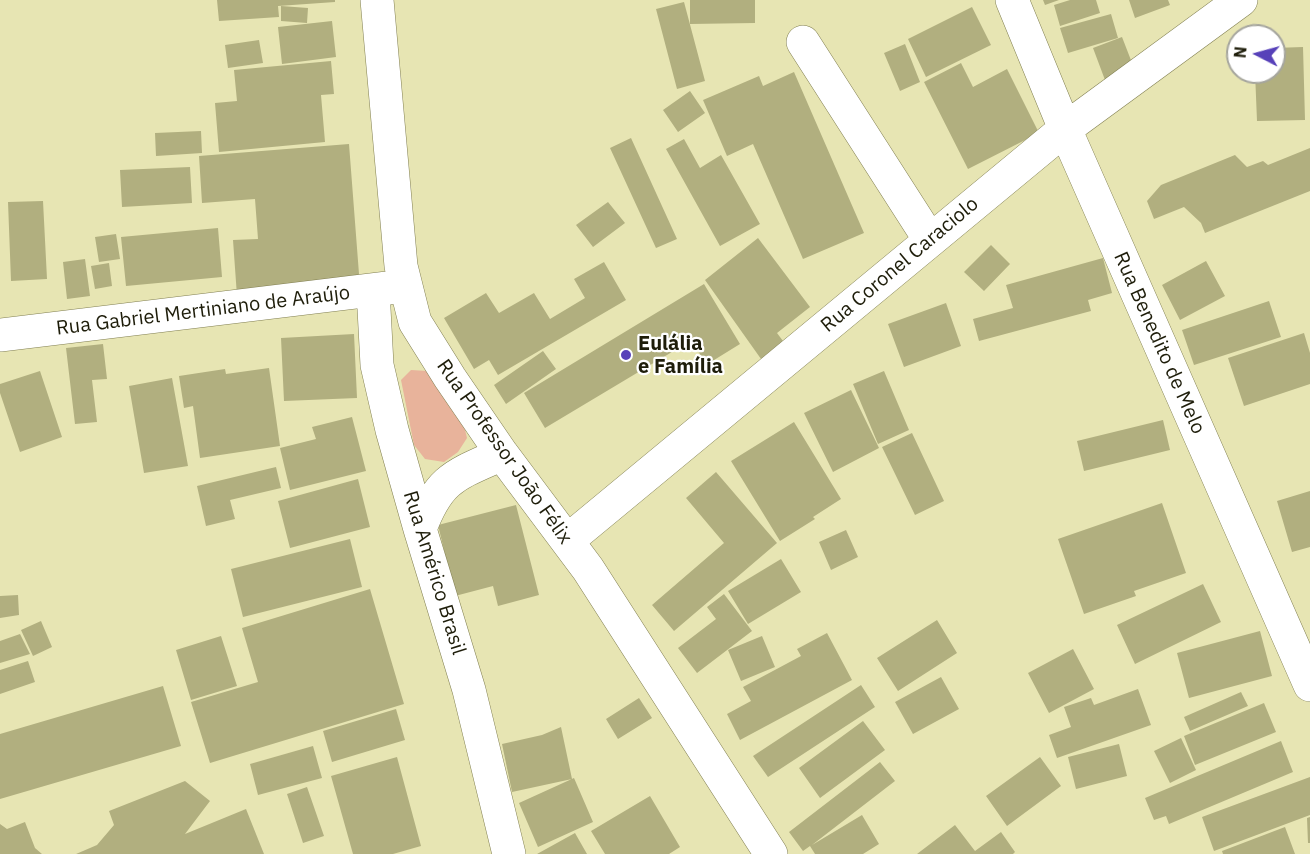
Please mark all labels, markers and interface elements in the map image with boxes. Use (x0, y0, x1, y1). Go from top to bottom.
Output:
north arrow (1226, 24, 1286, 84)
text: N (1230, 46, 1251, 59)
street label: Rua Coronel Caraciolo (816, 192, 984, 338)
street label: Rua Benedito de Melo (1108, 248, 1210, 438)
street label: Rua Gabriel Mertiniano de Araújo (55, 281, 351, 341)
place label: Eulália e Família (638, 332, 723, 379)
marker: Eulália e Família (619, 348, 633, 362)
street label: Rua Professor João Félix (431, 355, 577, 549)
street label: Rua Américo Brasil (398, 488, 470, 658)

